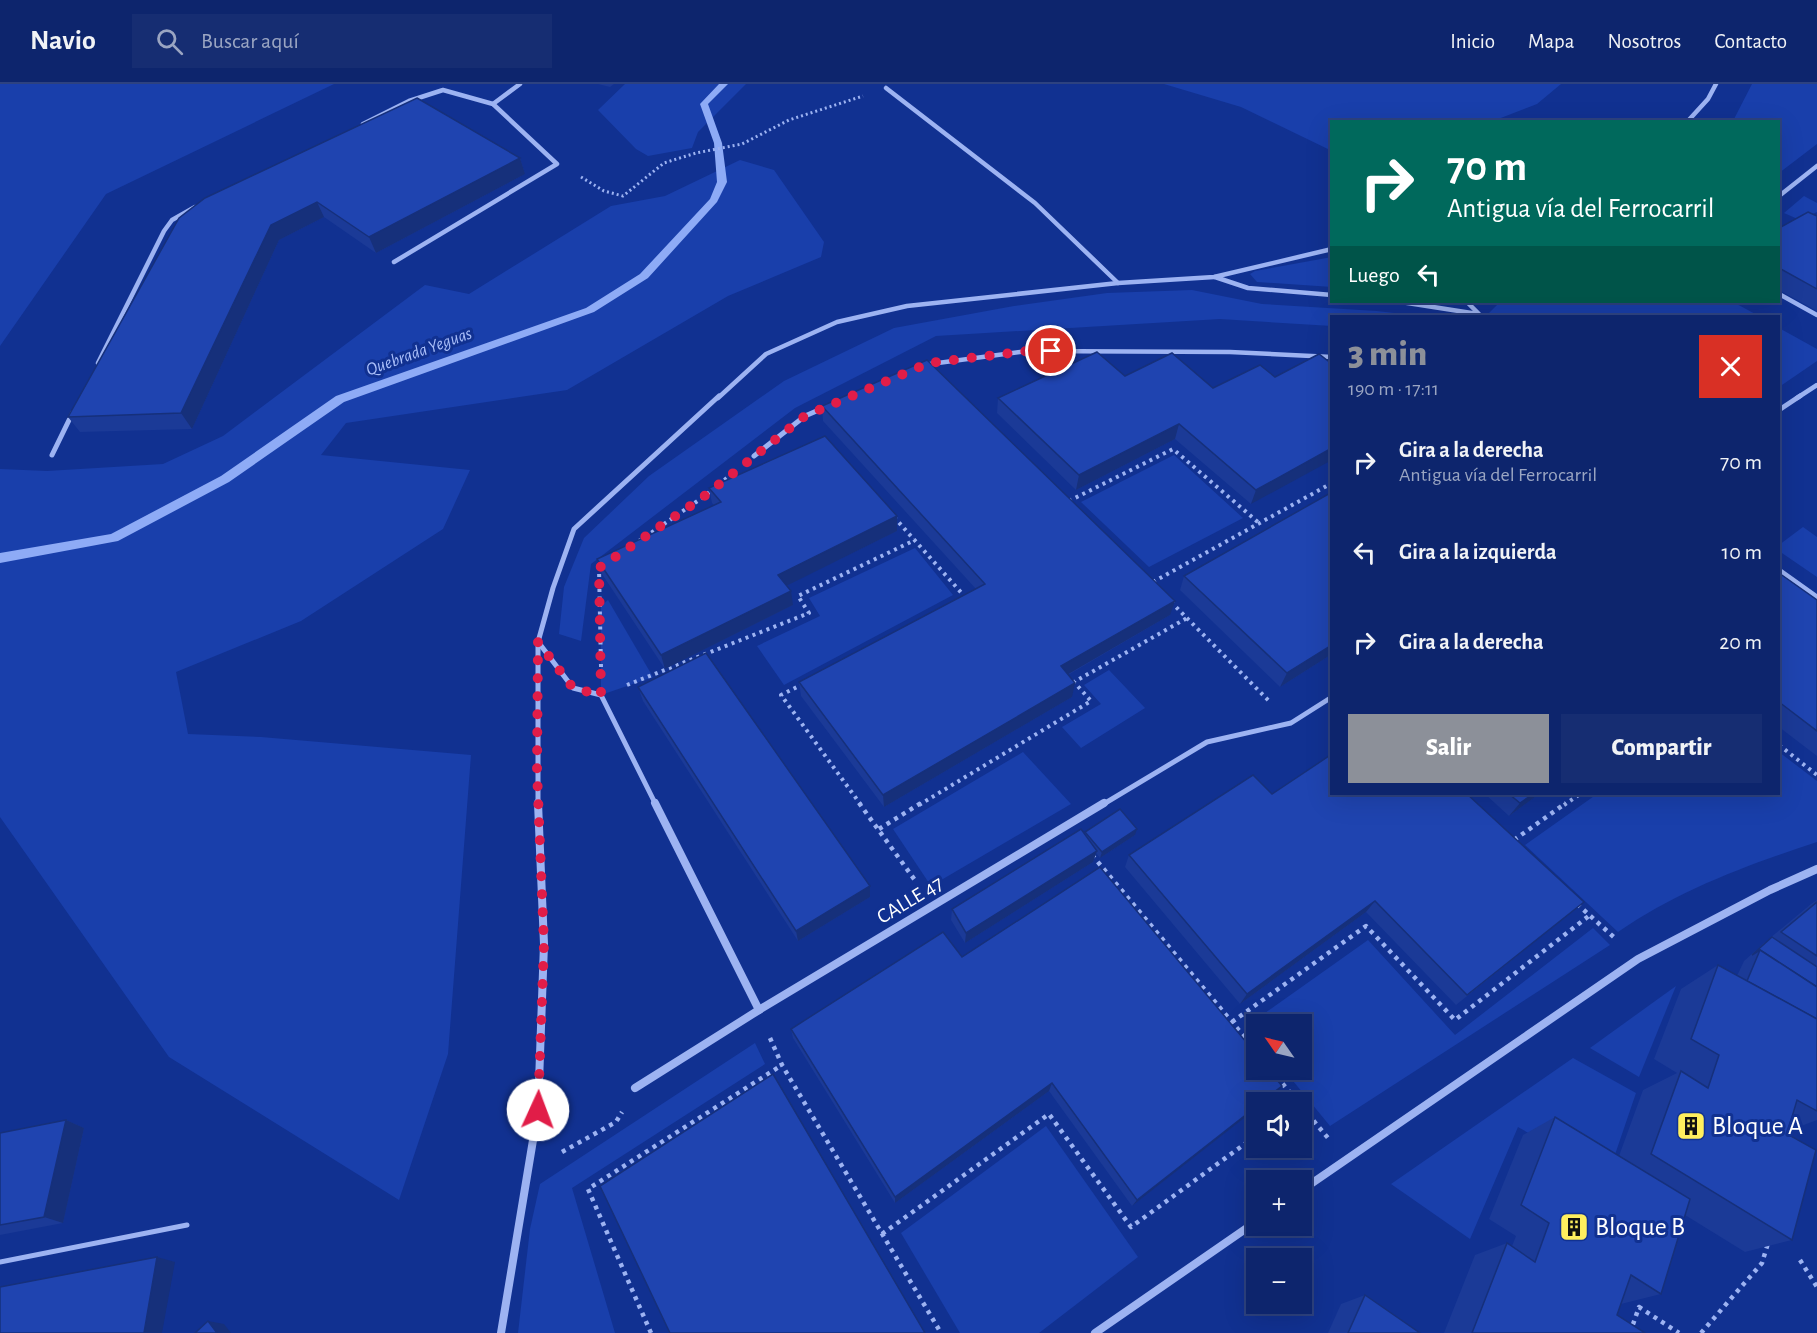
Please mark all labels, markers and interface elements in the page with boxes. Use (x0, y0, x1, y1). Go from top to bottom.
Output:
search box (132, 14, 552, 68)
icon: search (153, 25, 186, 58)
text: Navio (30, 27, 96, 55)
text: Buscar aquí (201, 30, 299, 52)
text: Inicio (1450, 31, 1495, 52)
text: Mapa (1528, 31, 1575, 52)
text: Nosotros (1608, 31, 1681, 52)
text: Contacto (1714, 31, 1787, 52)
icon: right (1348, 144, 1426, 222)
text: 70 m (1447, 146, 1527, 188)
text: Antigua vía del Ferrocarril (1447, 195, 1715, 222)
icon: left (1412, 258, 1445, 291)
text: Luego (1348, 264, 1400, 286)
water label: Quebrada Yeguas (364, 324, 475, 379)
pin (1025, 325, 1076, 376)
icon: arrive (1034, 334, 1067, 367)
button: close (1699, 335, 1762, 398)
text: 3 min (1348, 336, 1427, 372)
text: 190 m · 17:11 (1348, 379, 1439, 399)
text: Gira a la derecha (1399, 439, 1544, 461)
icon: right (1348, 446, 1381, 479)
text: 70 m (1720, 451, 1762, 473)
text: Antigua vía del Ferrocarril (1399, 465, 1597, 485)
icon: left (1348, 536, 1381, 569)
text: Gira a la izquierda (1399, 541, 1557, 563)
text: 10 m (1722, 541, 1762, 563)
icon: right (1348, 626, 1381, 659)
text: Gira a la derecha (1399, 631, 1544, 653)
text: 20 m (1719, 631, 1762, 653)
button: Salir (1348, 714, 1549, 783)
button: Compartir (1561, 714, 1762, 783)
street label: CALLE 47 (873, 872, 947, 928)
north arrow (1246, 1014, 1312, 1080)
map controls (1246, 1014, 1312, 1314)
position arrow (506, 1078, 570, 1142)
button: sound (1246, 1092, 1312, 1158)
building icon: Bloque A (1675, 1110, 1707, 1142)
place label: Bloque A (1712, 1113, 1803, 1139)
button: + (1246, 1170, 1312, 1236)
building icon: Bloque B (1558, 1211, 1590, 1243)
place label: Bloque B (1595, 1214, 1685, 1240)
button: − (1246, 1248, 1312, 1314)

